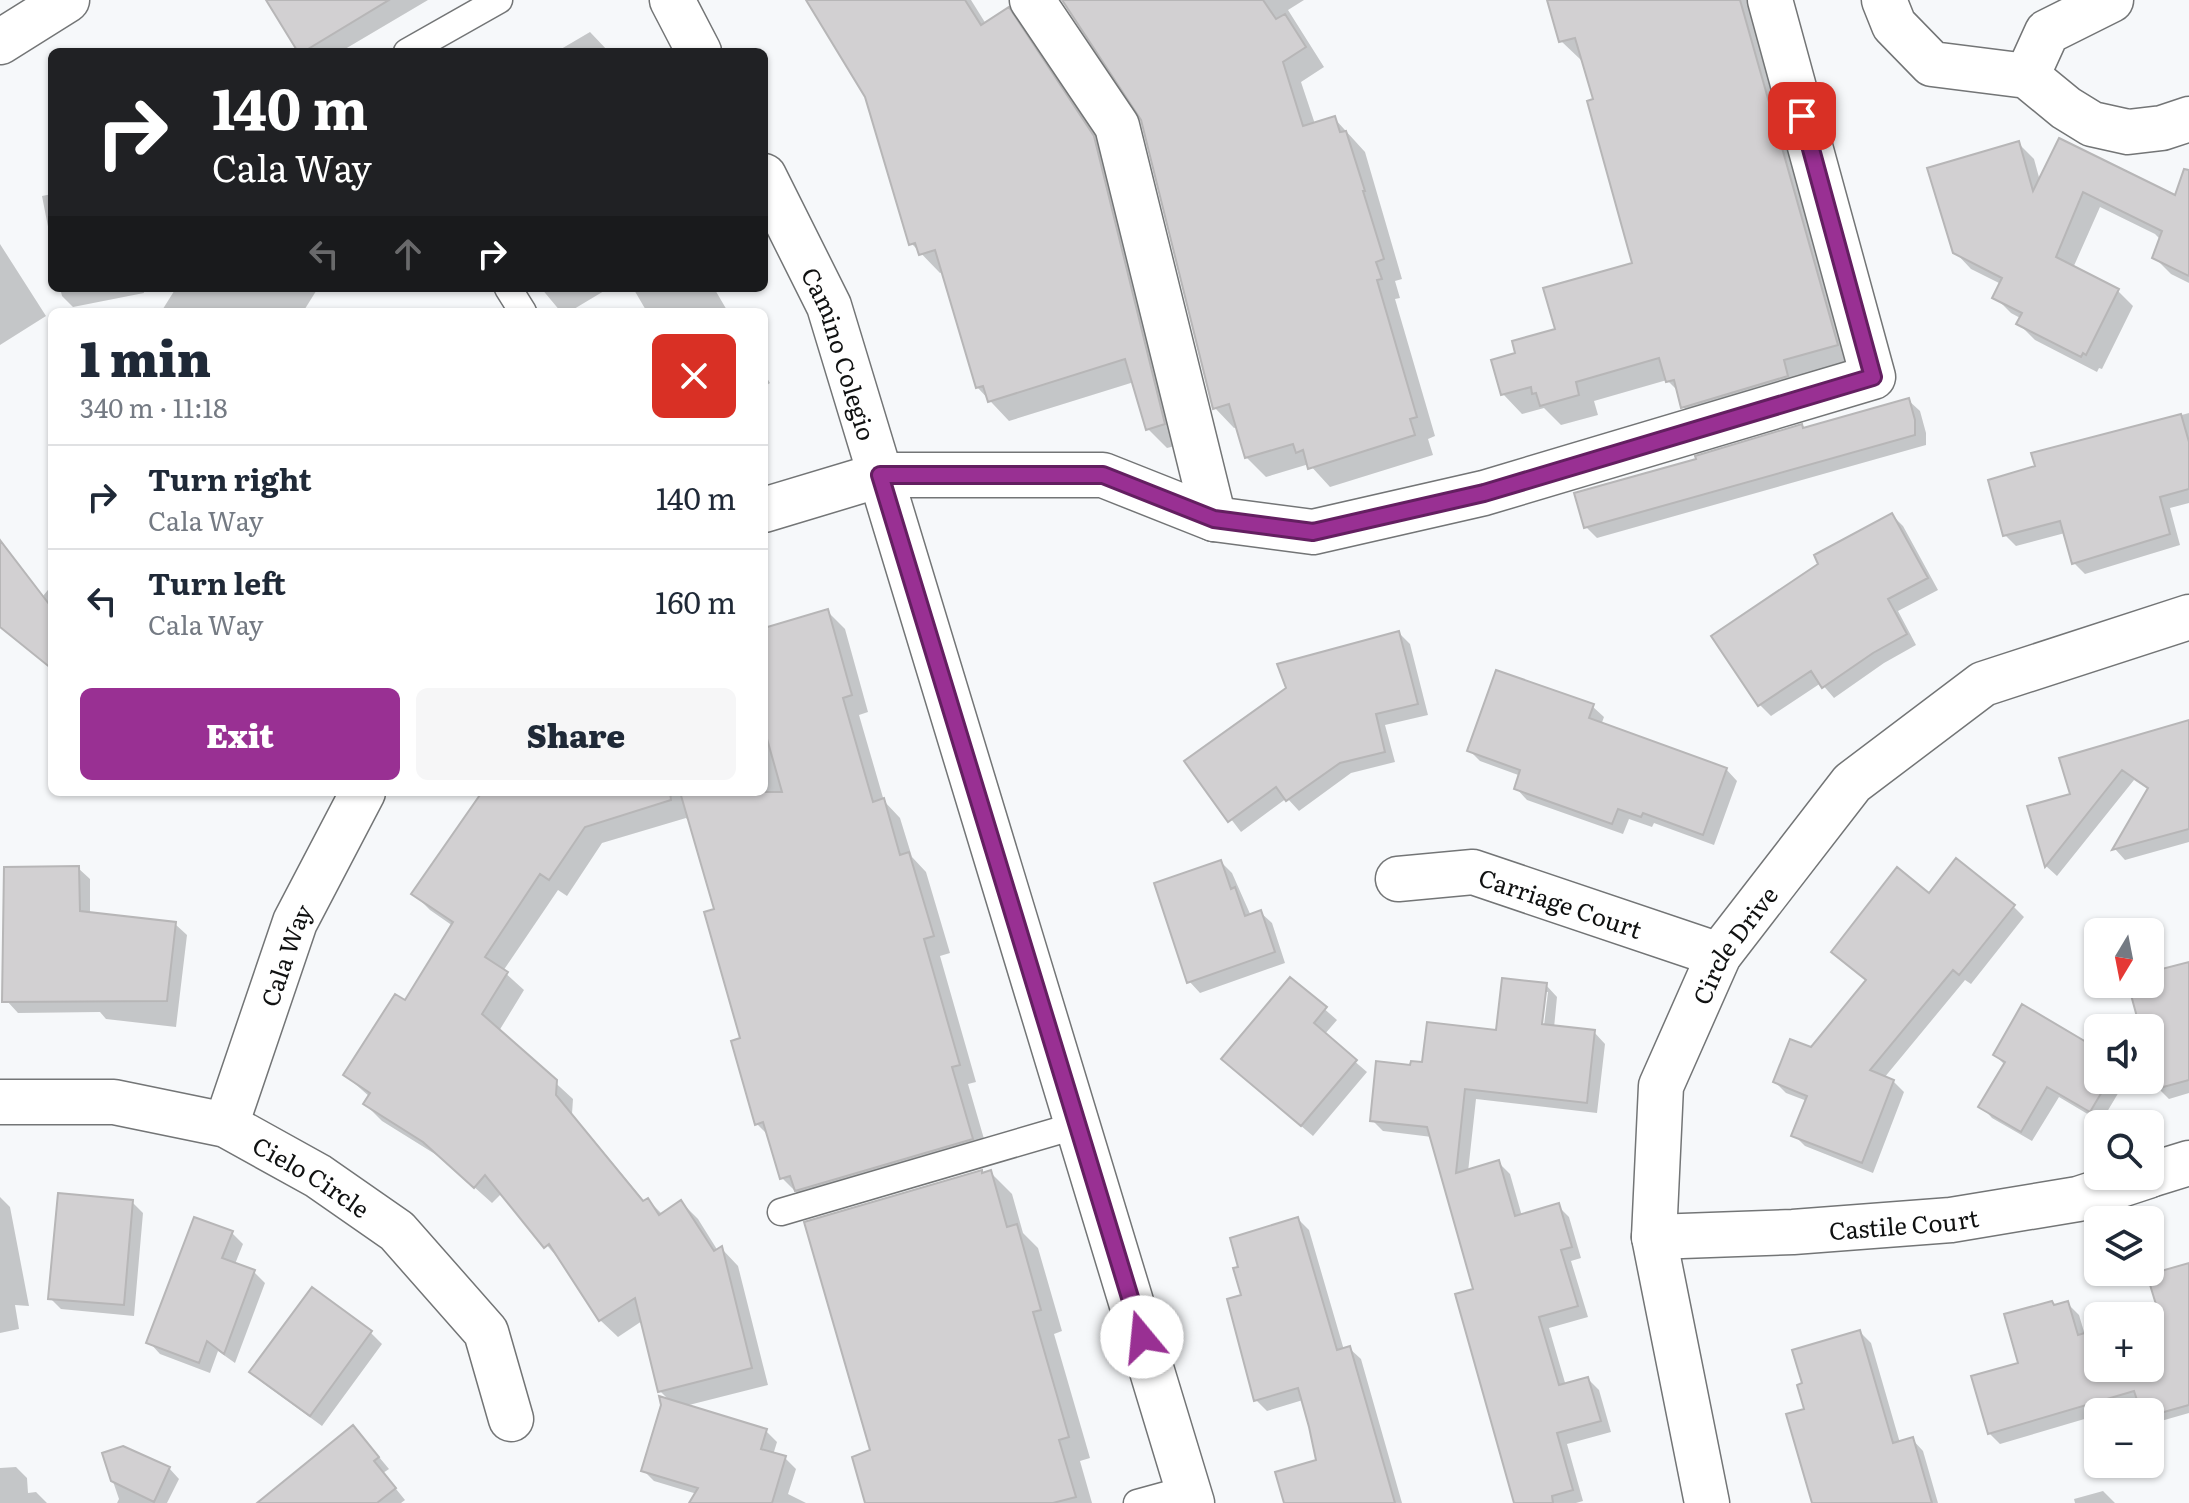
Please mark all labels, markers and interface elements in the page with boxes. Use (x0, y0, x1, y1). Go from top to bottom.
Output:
text: 140 m (212, 64, 368, 147)
icon: right (80, 80, 184, 184)
pin (1768, 82, 1836, 150)
icon: arrive (1780, 94, 1824, 138)
text: Cala Way (212, 140, 372, 193)
icon: left (302, 232, 346, 276)
icon: ahead (386, 232, 430, 276)
icon: right (470, 232, 514, 276)
street label: Camino Colegio (795, 261, 886, 444)
text: 1 min (80, 321, 211, 392)
button: close (652, 334, 736, 418)
text: 340 m · 11:18 (80, 387, 228, 426)
text: Turn right (148, 456, 312, 500)
icon: right (80, 475, 124, 519)
text: 140 m (656, 475, 736, 519)
text: Cala Way (148, 500, 263, 539)
text: Turn left (148, 560, 286, 604)
icon: left (80, 579, 124, 623)
text: 160 m (655, 579, 736, 623)
text: Cala Way (148, 604, 263, 643)
button: Exit (80, 688, 400, 780)
button: Share (416, 688, 736, 780)
street label: Carriage Court (1475, 858, 1647, 945)
street label: Circle Drive (1682, 878, 1784, 1009)
street label: Cala Way (250, 897, 319, 1011)
north arrow (2084, 918, 2164, 998)
map controls (2084, 918, 2164, 1478)
button: sound (2084, 1014, 2164, 1094)
button: search (2084, 1110, 2164, 1190)
street label: Cielo Circle (247, 1126, 377, 1225)
street label: Castile Court (1828, 1198, 1981, 1247)
button: layers (2084, 1206, 2164, 1286)
position arrow (1100, 1295, 1184, 1379)
button: + (2084, 1302, 2164, 1382)
button: − (2084, 1398, 2164, 1478)

